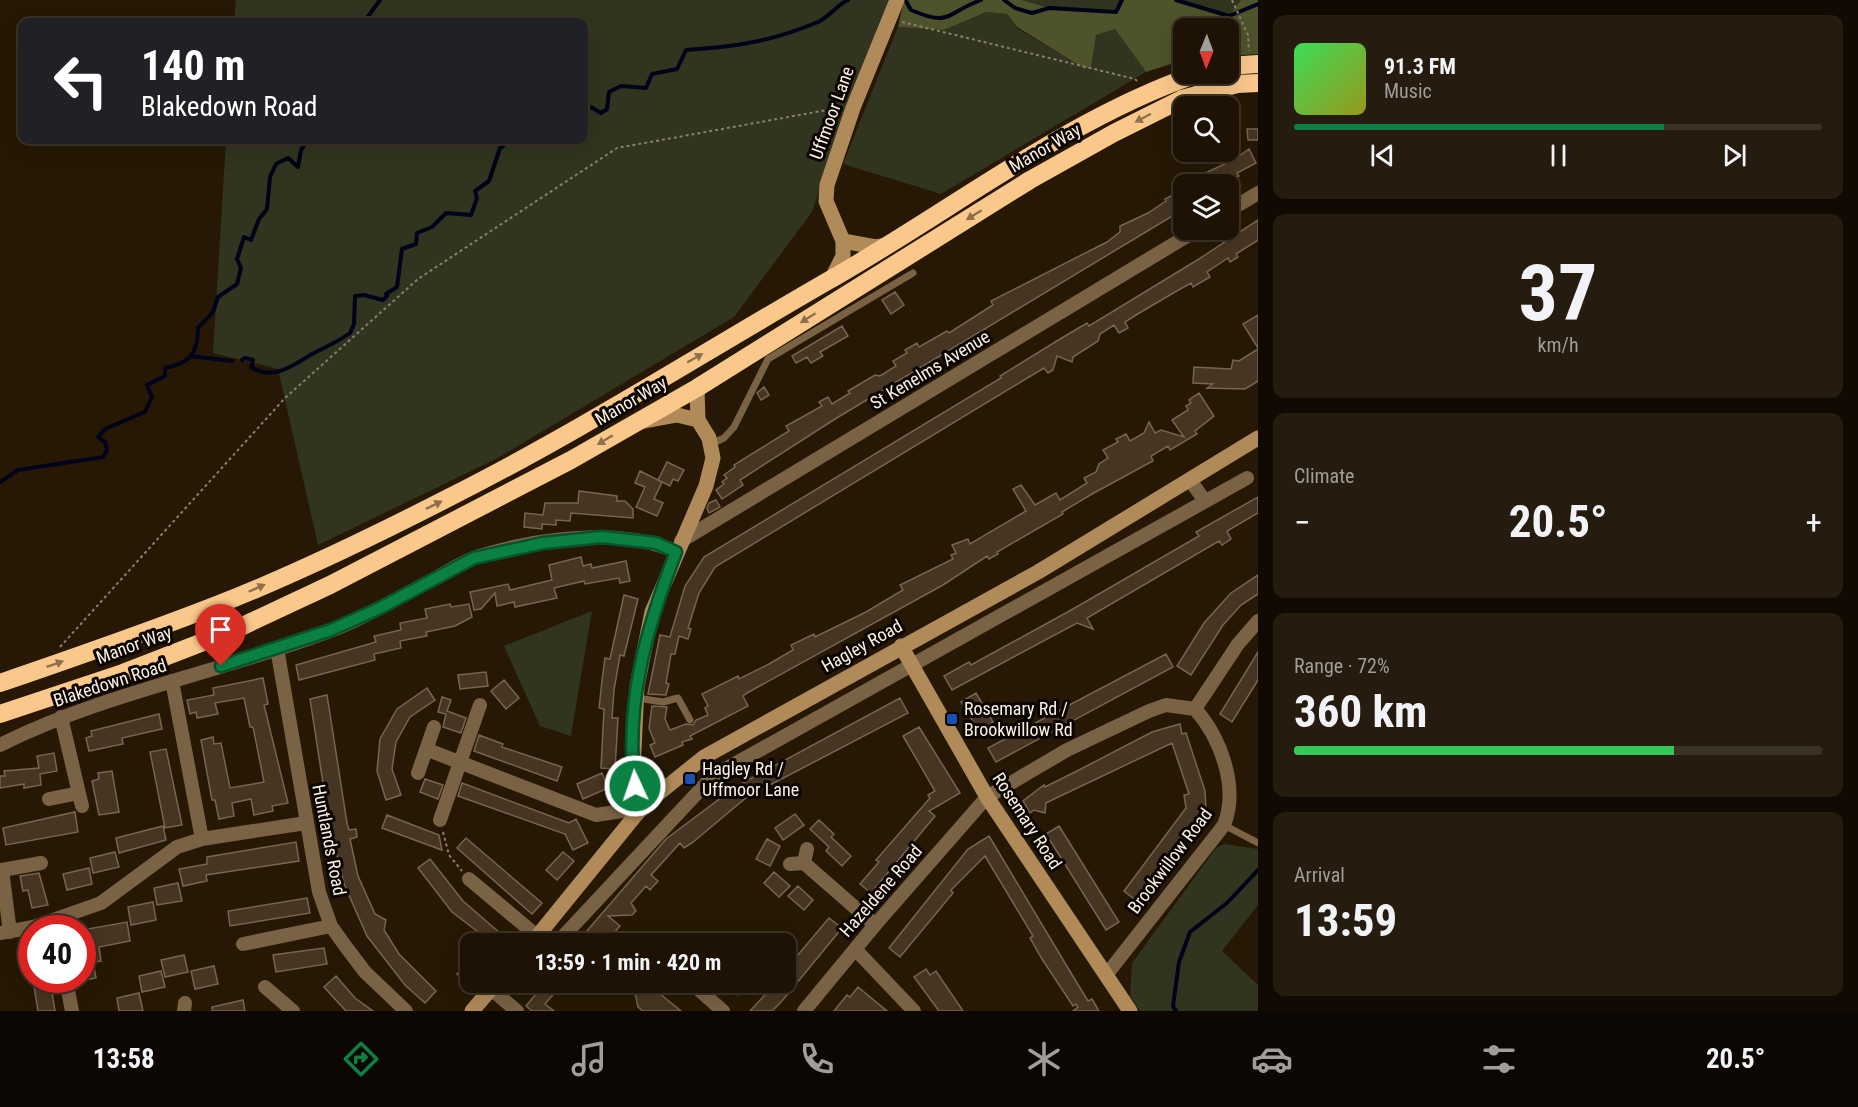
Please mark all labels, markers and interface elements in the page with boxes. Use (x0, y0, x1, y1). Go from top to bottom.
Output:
north arrow (1173, 18, 1239, 84)
map controls (1173, 18, 1239, 240)
text: 140 m (141, 41, 246, 90)
icon: left (42, 42, 120, 120)
text: 91.3 FM (1384, 54, 1456, 79)
street label: Uffmoor Lane (805, 64, 858, 162)
text: Music (1384, 79, 1432, 103)
text: Blakedown Road (141, 91, 317, 123)
button: search (1173, 96, 1239, 162)
one-way arrow (1134, 113, 1151, 123)
street label: Manor Way (1005, 118, 1085, 176)
icon: previous (1366, 139, 1399, 172)
icon: pause (1542, 139, 1575, 172)
icon: next (1718, 139, 1751, 172)
button: layers (1173, 174, 1239, 240)
one-way arrow (966, 210, 982, 221)
text: 37 (1519, 248, 1597, 339)
one-way arrow (800, 313, 817, 324)
street label: St Kenelms Avenue (866, 326, 993, 414)
text: km/h (1537, 333, 1579, 357)
one-way arrow (687, 353, 704, 363)
street label: Manor Way (591, 371, 671, 429)
one-way arrow (596, 435, 613, 445)
text: Climate (1294, 464, 1354, 488)
text: 20.5° (1509, 495, 1607, 548)
one-way arrow (425, 500, 442, 509)
text: − (1294, 503, 1311, 542)
text: + (1806, 503, 1822, 542)
one-way arrow (249, 583, 266, 592)
pin (195, 604, 246, 666)
icon: arrive (204, 613, 237, 646)
street label: Hagley Road (818, 615, 906, 676)
street label: Manor Way (93, 621, 175, 668)
street label: Blakedown Road (51, 654, 169, 711)
text: Range · 72% (1294, 654, 1390, 678)
one-way arrow (46, 659, 64, 668)
text: 360 km (1294, 685, 1427, 738)
place label: Rosemary Rd / Brookwillow Rd (964, 698, 1073, 740)
marker: Rosemary Rd / Brookwillow Rd (945, 712, 959, 726)
position arrow (603, 754, 667, 818)
place label: Hagley Rd / Uffmoor Lane (702, 758, 799, 800)
street label: Rosemary Road (988, 769, 1066, 873)
marker: Hagley Rd / Uffmoor Lane (683, 772, 697, 786)
street label: Huntlands Road (308, 783, 351, 897)
street label: Brookwillow Road (1123, 804, 1216, 918)
street label: Hazeldene Road (835, 840, 926, 941)
text: Arrival (1294, 863, 1345, 887)
text: 13:59 (1294, 894, 1397, 947)
speed limit sign: 40 (18, 915, 96, 993)
text: 13:59 · 1 min · 420 m (535, 950, 721, 975)
icon: directions (340, 1038, 382, 1080)
icon: music (568, 1038, 610, 1080)
icon: phone (796, 1038, 838, 1080)
icon: climate (1023, 1038, 1065, 1080)
icon: car (1251, 1038, 1293, 1080)
icon: filters (1478, 1038, 1520, 1080)
text: 13:58 (93, 1043, 155, 1075)
text: 20.5° (1706, 1043, 1765, 1075)

